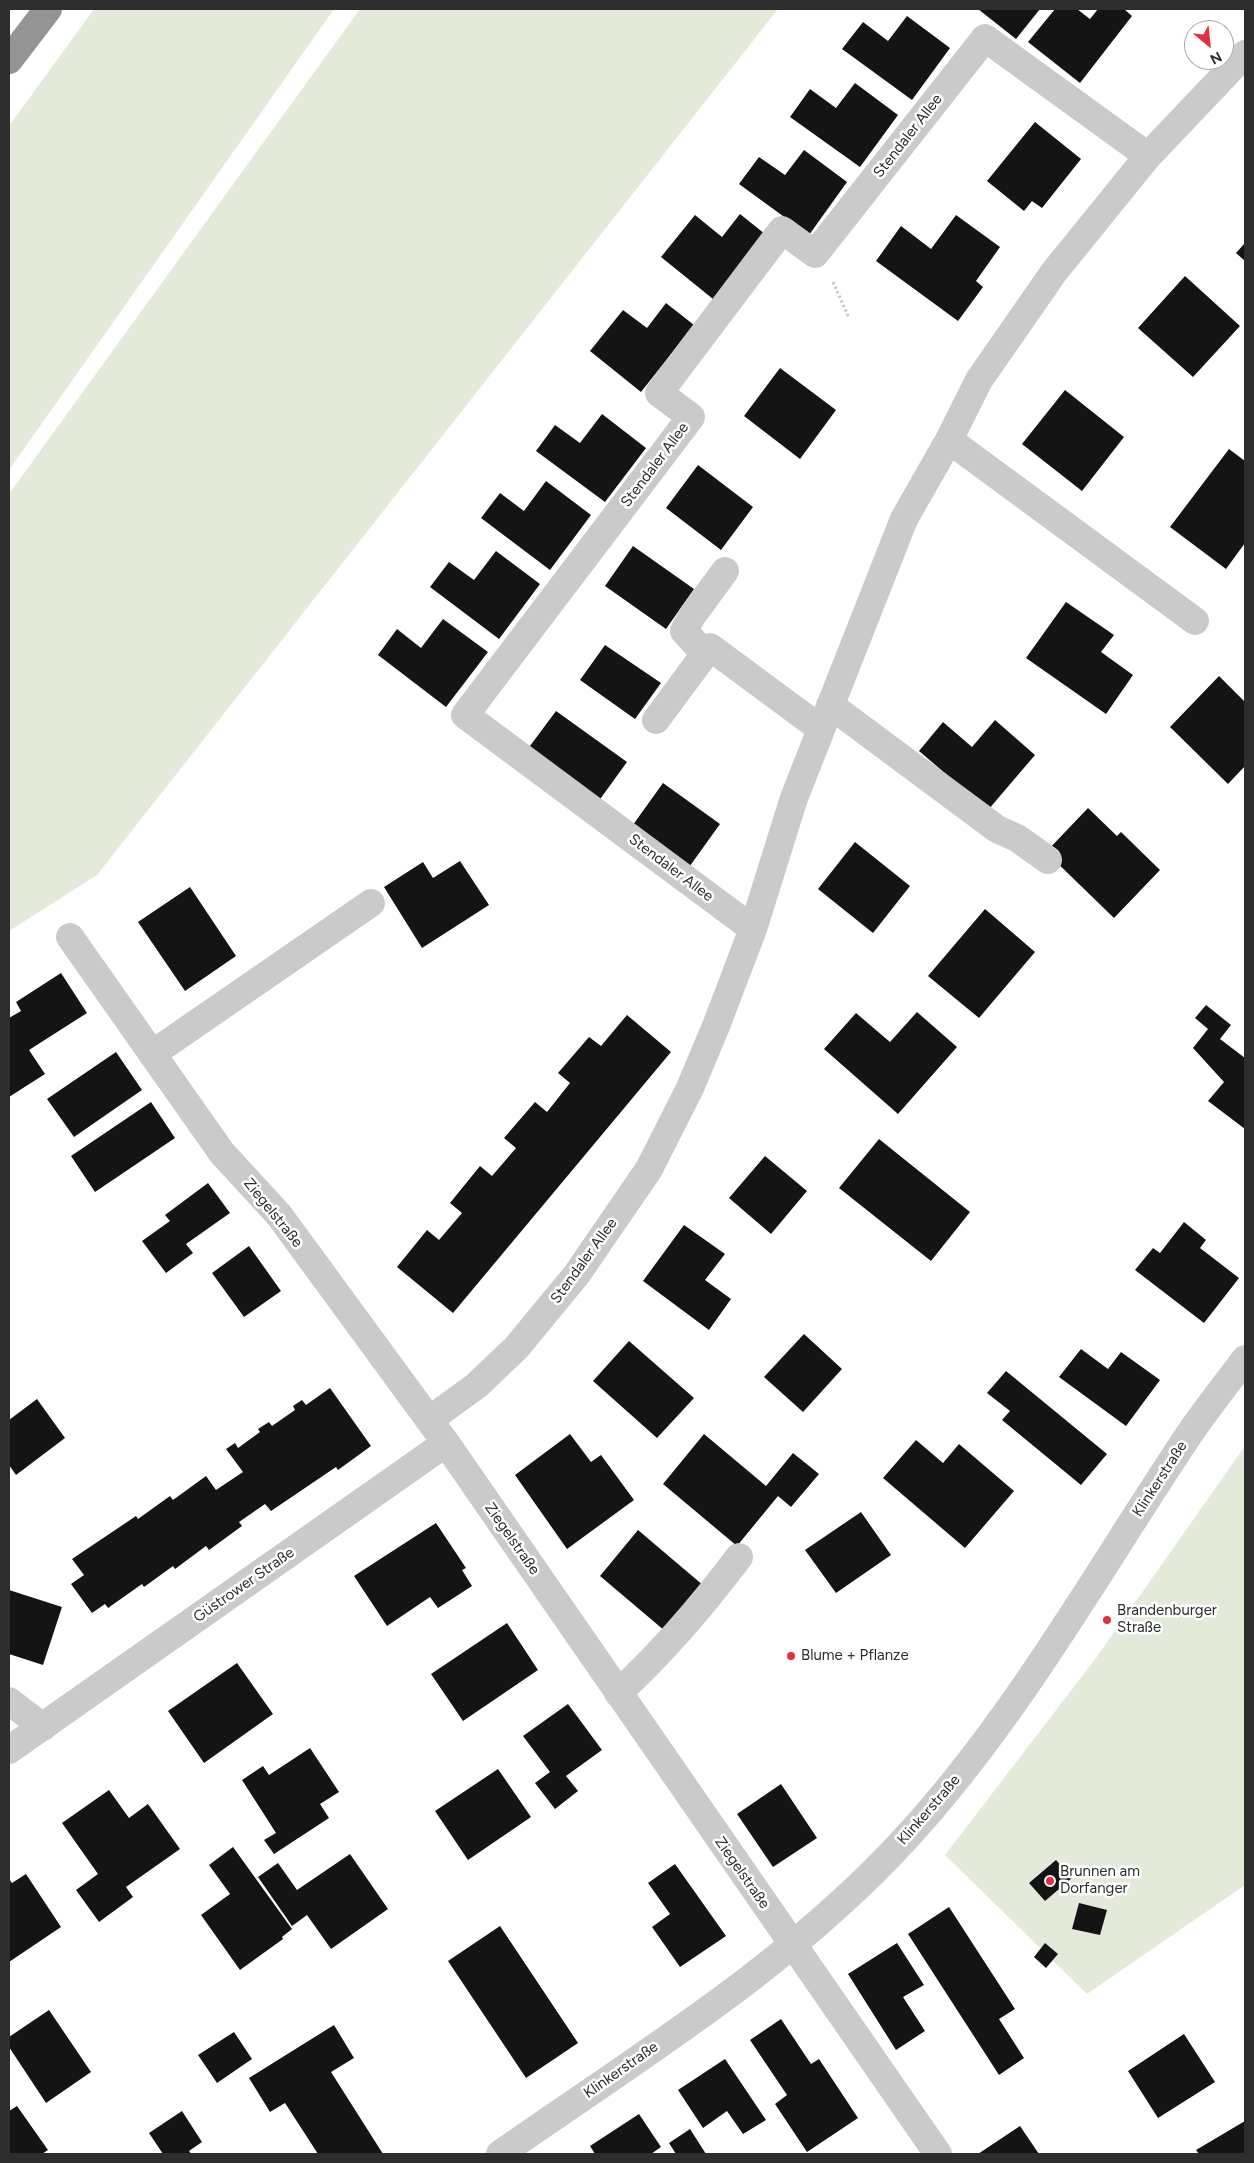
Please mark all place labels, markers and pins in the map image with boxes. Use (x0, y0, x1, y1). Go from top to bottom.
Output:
place label: Brandenburger Straße (1117, 1602, 1217, 1637)
marker: Brandenburger Straße (1101, 1614, 1113, 1626)
place label: Blume + Pflanze (801, 1647, 909, 1665)
marker: Blume + Pflanze (785, 1650, 797, 1662)
place label: Brunnen am Dorfanger (1060, 1863, 1140, 1898)
marker: Brunnen am Dorfanger (1044, 1875, 1056, 1887)

